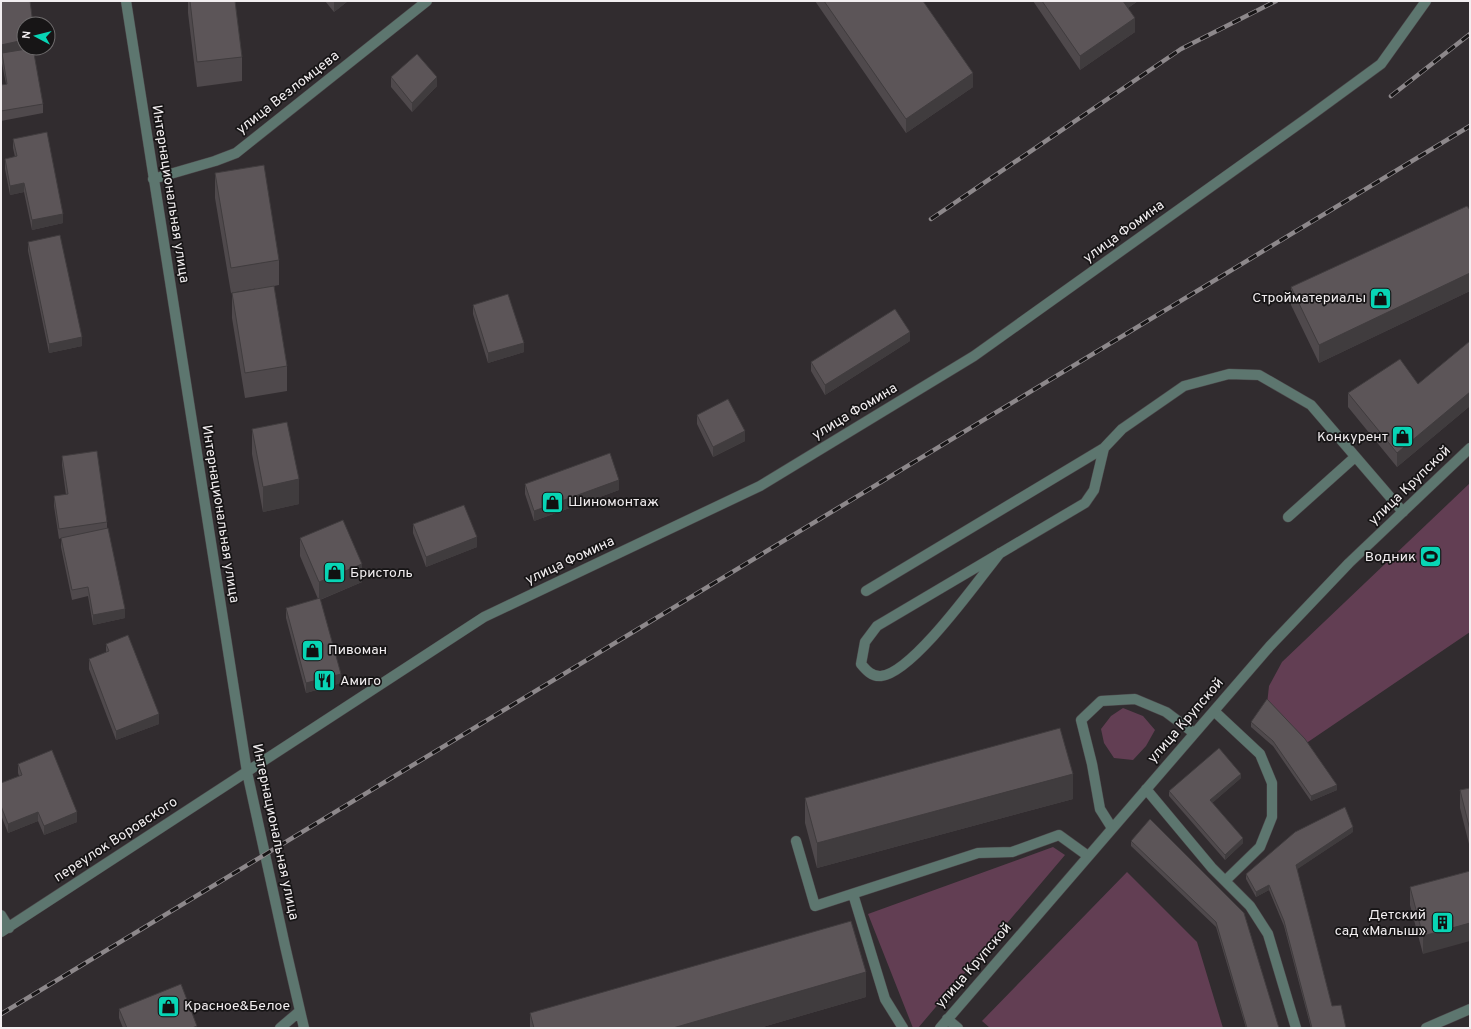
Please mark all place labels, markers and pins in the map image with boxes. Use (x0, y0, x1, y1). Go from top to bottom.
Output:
shop icon: Стройматериалы (1368, 285, 1394, 311)
place label: Стройматериалы (1252, 290, 1366, 307)
shop icon: Конкурент (1390, 424, 1416, 450)
place label: Конкурент (1317, 429, 1388, 446)
shop icon: Шиномонтаж (539, 489, 565, 515)
place label: Шиномонтаж (568, 494, 659, 511)
sports icon: Водник (1418, 544, 1444, 570)
place label: Водник (1365, 549, 1416, 566)
shop icon: Бристоль (322, 560, 348, 586)
place label: Бристоль (350, 565, 413, 582)
shop icon: Пивоман (300, 637, 326, 663)
place label: Пивоман (328, 642, 387, 659)
restaurant icon: Амиго (311, 668, 337, 694)
place label: Амиго (340, 673, 381, 690)
place label: Детский сад «Малыш» (1335, 907, 1426, 940)
building icon: Детский сад «Малыш» (1429, 910, 1455, 936)
shop icon: Красное&Белое (155, 993, 181, 1019)
place label: Красное&Белое (184, 998, 290, 1015)

